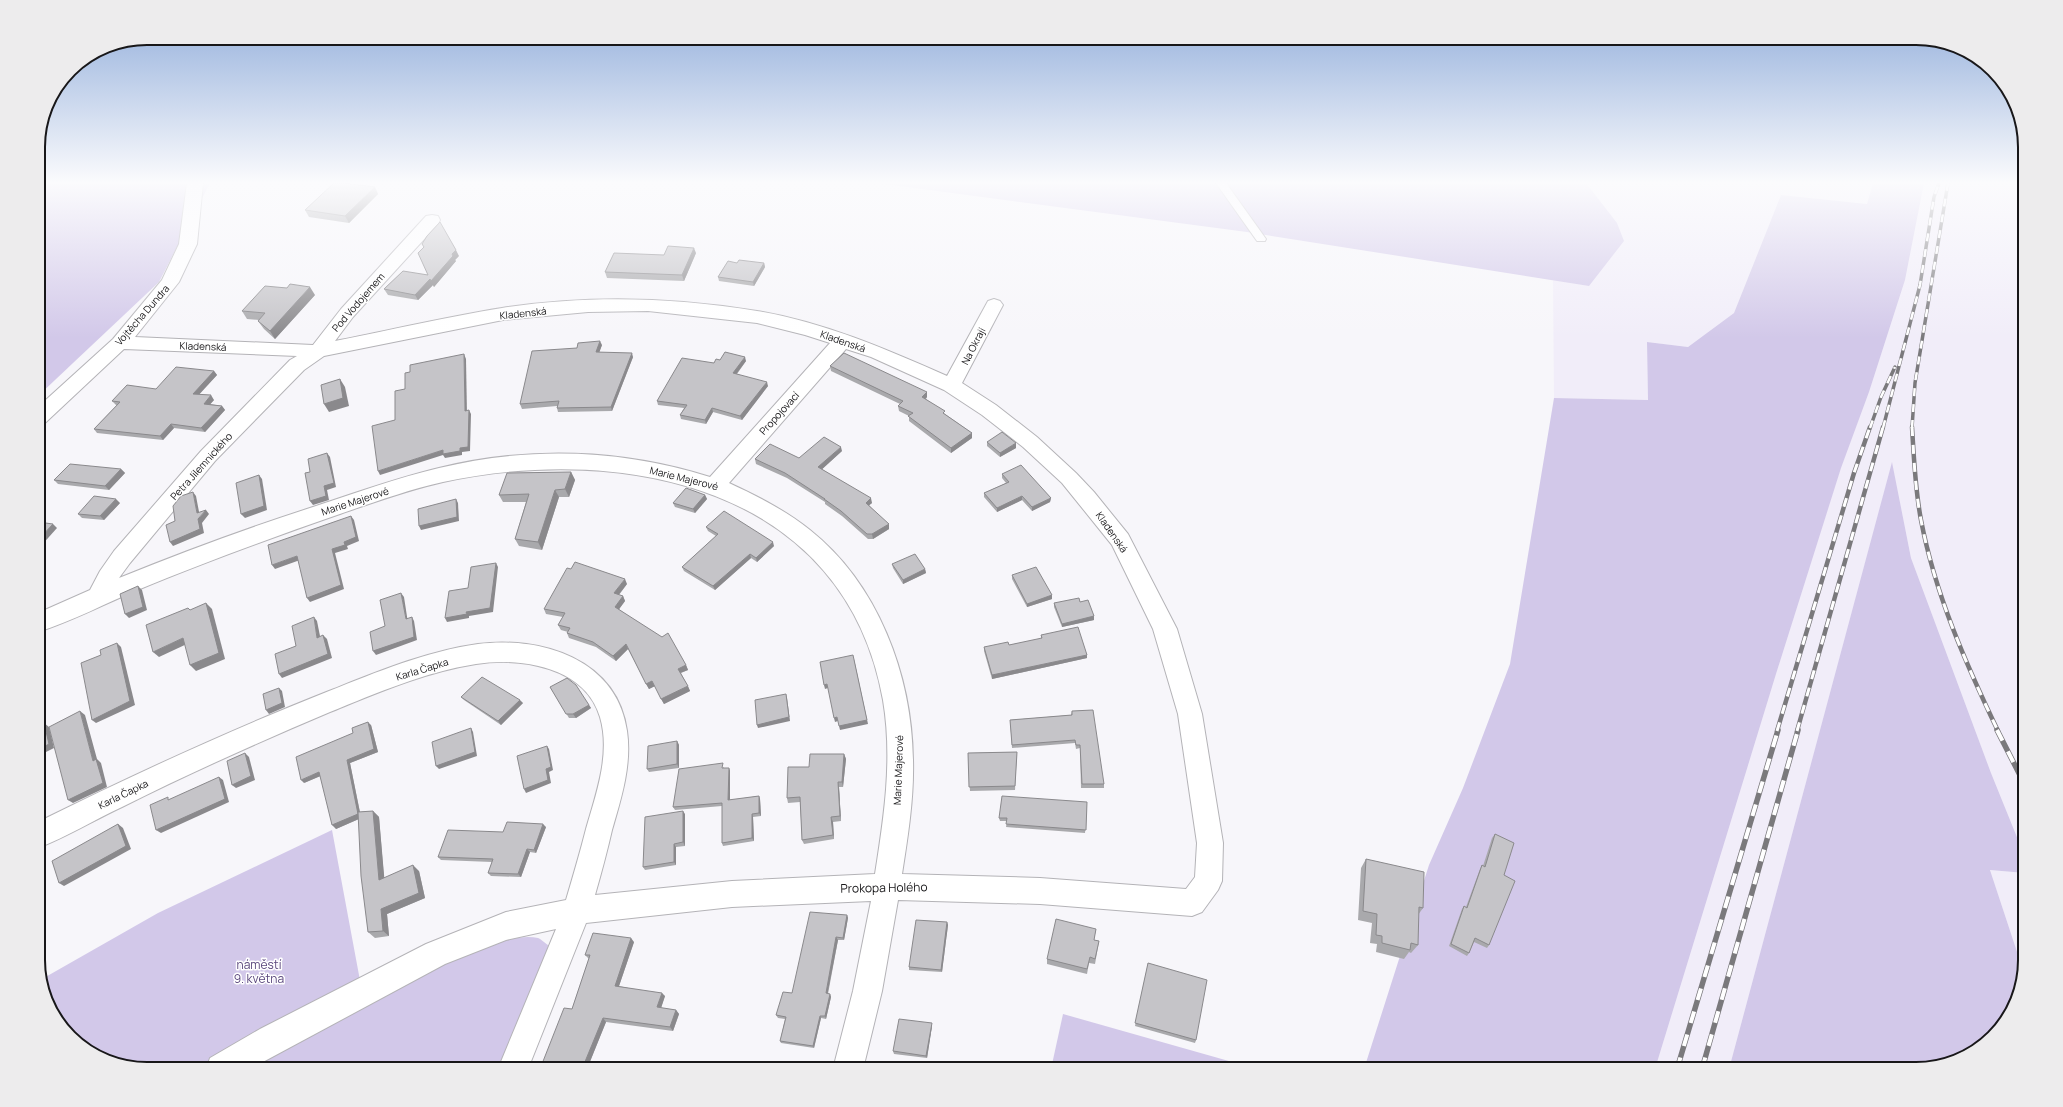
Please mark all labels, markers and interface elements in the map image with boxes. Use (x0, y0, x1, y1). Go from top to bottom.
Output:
street label: Pod Vodojemem (328, 270, 388, 334)
street label: Vojtěcha Dundra (112, 282, 172, 348)
street label: Kladenská (499, 304, 547, 322)
street label: Na Okraji (958, 325, 988, 367)
street label: Kladenská (818, 327, 868, 355)
street label: Kladenská (179, 338, 227, 354)
street label: Propojovací (756, 388, 803, 438)
street label: Petra Jilemnického (167, 429, 235, 503)
street label: Marie Majerové (648, 463, 720, 493)
street label: Marie Majerové (319, 483, 391, 519)
street label: Kladenská (1093, 509, 1131, 555)
street label: Karla Čapka (394, 654, 450, 684)
street label: Marie Majerové (890, 735, 906, 805)
street label: Karla Čapka (96, 776, 150, 812)
street label: Prokopa Holého (840, 878, 928, 897)
park label: náměstí 9. května (234, 956, 284, 987)

